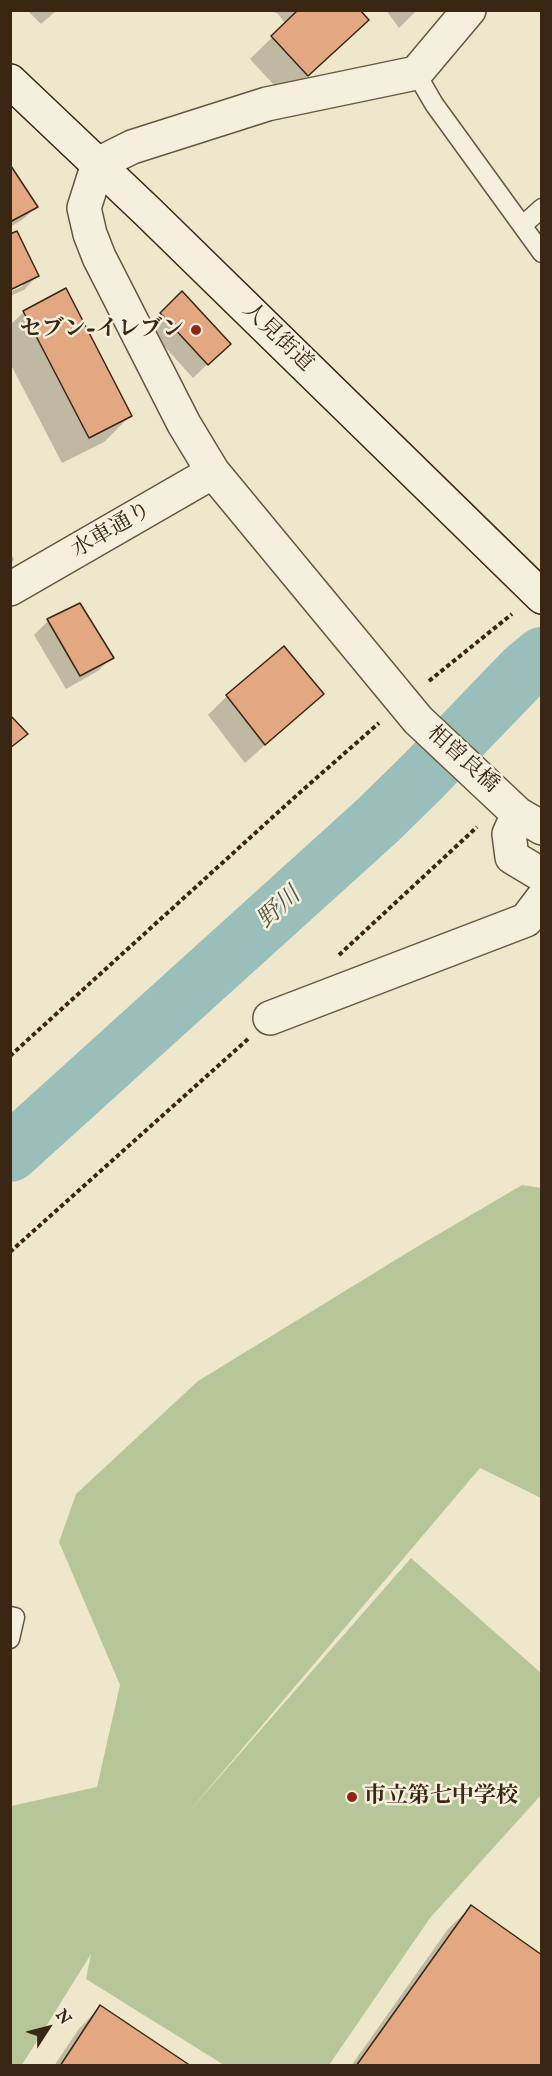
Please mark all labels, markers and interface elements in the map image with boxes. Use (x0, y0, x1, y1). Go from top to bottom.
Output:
street label: 人見街道 (236, 298, 318, 378)
place label: セブン-イレブン (20, 317, 184, 343)
marker: セブン-イレブン (189, 323, 203, 337)
street label: 水車通り (67, 498, 157, 564)
street label: 相曽良橋 (420, 721, 504, 799)
water label: 野川 (253, 882, 307, 936)
place label: 市立第七中学校 (364, 1784, 518, 1810)
marker: 市立第七中学校 (345, 1790, 359, 1804)
north arrow (18, 1998, 78, 2058)
text: N (50, 2006, 75, 2029)

